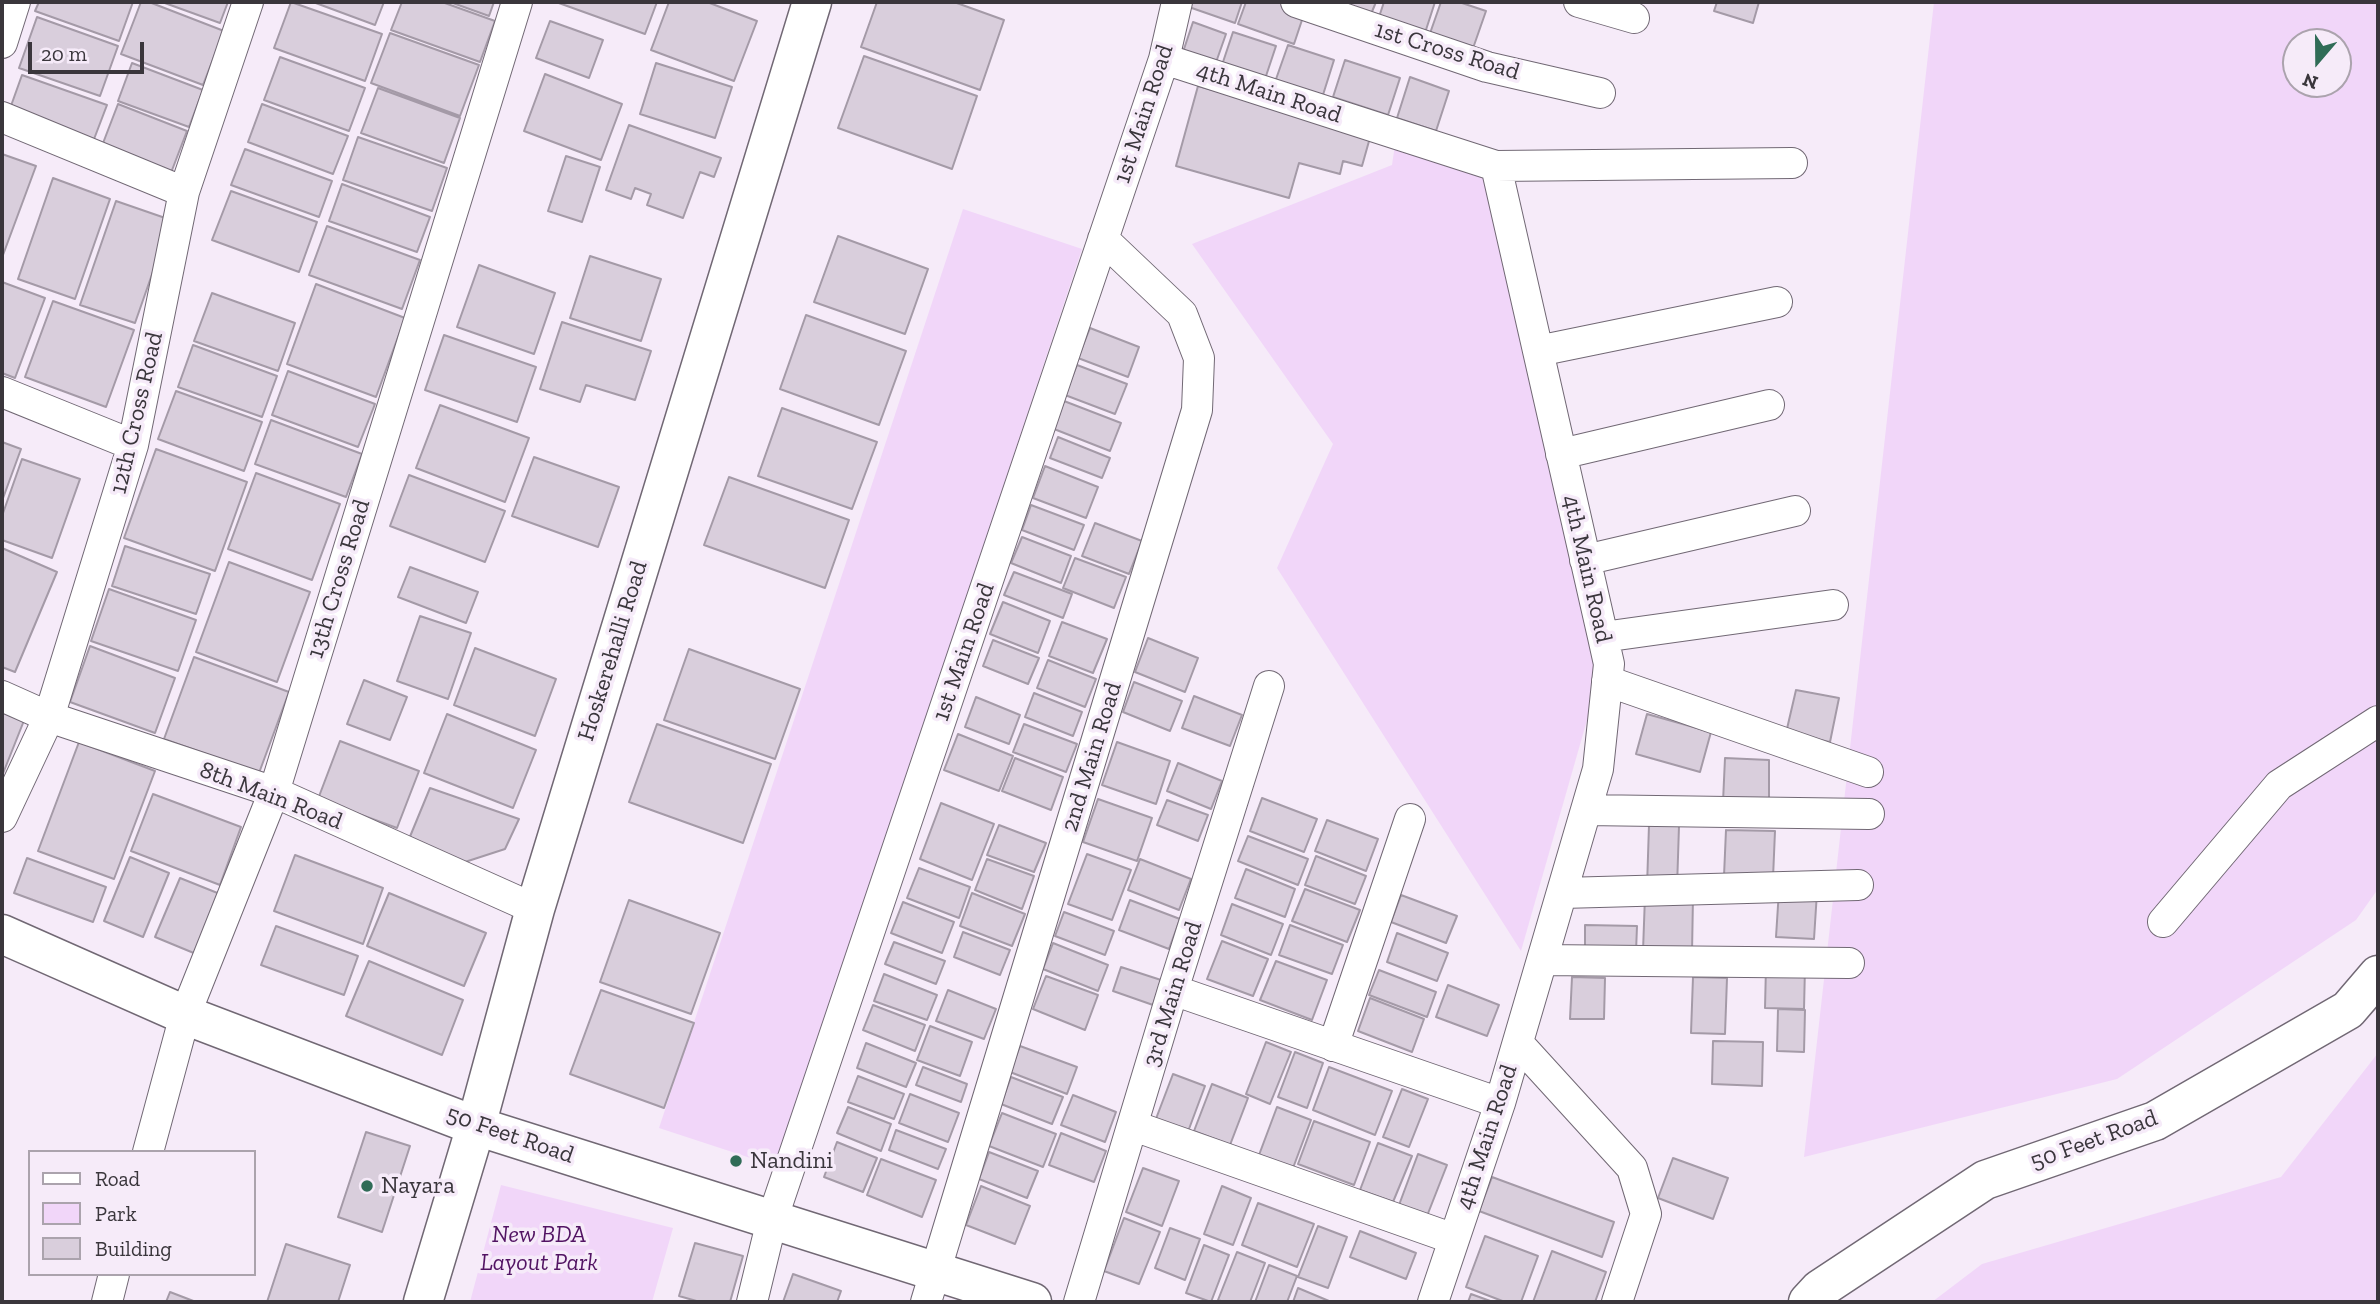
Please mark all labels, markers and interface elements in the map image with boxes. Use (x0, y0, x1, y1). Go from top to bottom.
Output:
street label: 1st Cross Road (1371, 15, 1523, 87)
scale bar (32, 28, 147, 72)
north arrow (2282, 28, 2352, 98)
text: 20 m (41, 41, 87, 66)
street label: 1st Main Road (1108, 41, 1180, 187)
street label: 4th Main Road (1193, 56, 1345, 130)
text: N (2300, 68, 2321, 95)
street label: 12th Cross Road (104, 329, 170, 497)
street label: 4th Main Road (1556, 492, 1618, 646)
street label: 13th Cross Road (301, 496, 377, 662)
street label: Hoskerehalli Road (572, 558, 654, 744)
street label: 1st Main Road (927, 579, 1001, 725)
street label: 2nd Main Road (1056, 679, 1128, 835)
street label: 8th Main Road (195, 756, 347, 836)
street label: 3rd Main Road (1137, 918, 1209, 1070)
street label: 4th Main Road (1450, 1061, 1524, 1213)
street label: 50 Feet Road (442, 1100, 578, 1170)
street label: 50 Feet Road (2027, 1104, 2161, 1176)
place label: Nandini (750, 1147, 833, 1175)
legend (28, 1150, 256, 1276)
marker: Nandini (728, 1153, 744, 1169)
text: Road (95, 1166, 140, 1191)
place label: Nayara (381, 1172, 455, 1200)
marker: Nayara (359, 1178, 375, 1194)
text: Park (95, 1201, 137, 1226)
park label: New BDA Layout Park (480, 1221, 598, 1277)
text: Building (95, 1236, 172, 1261)

